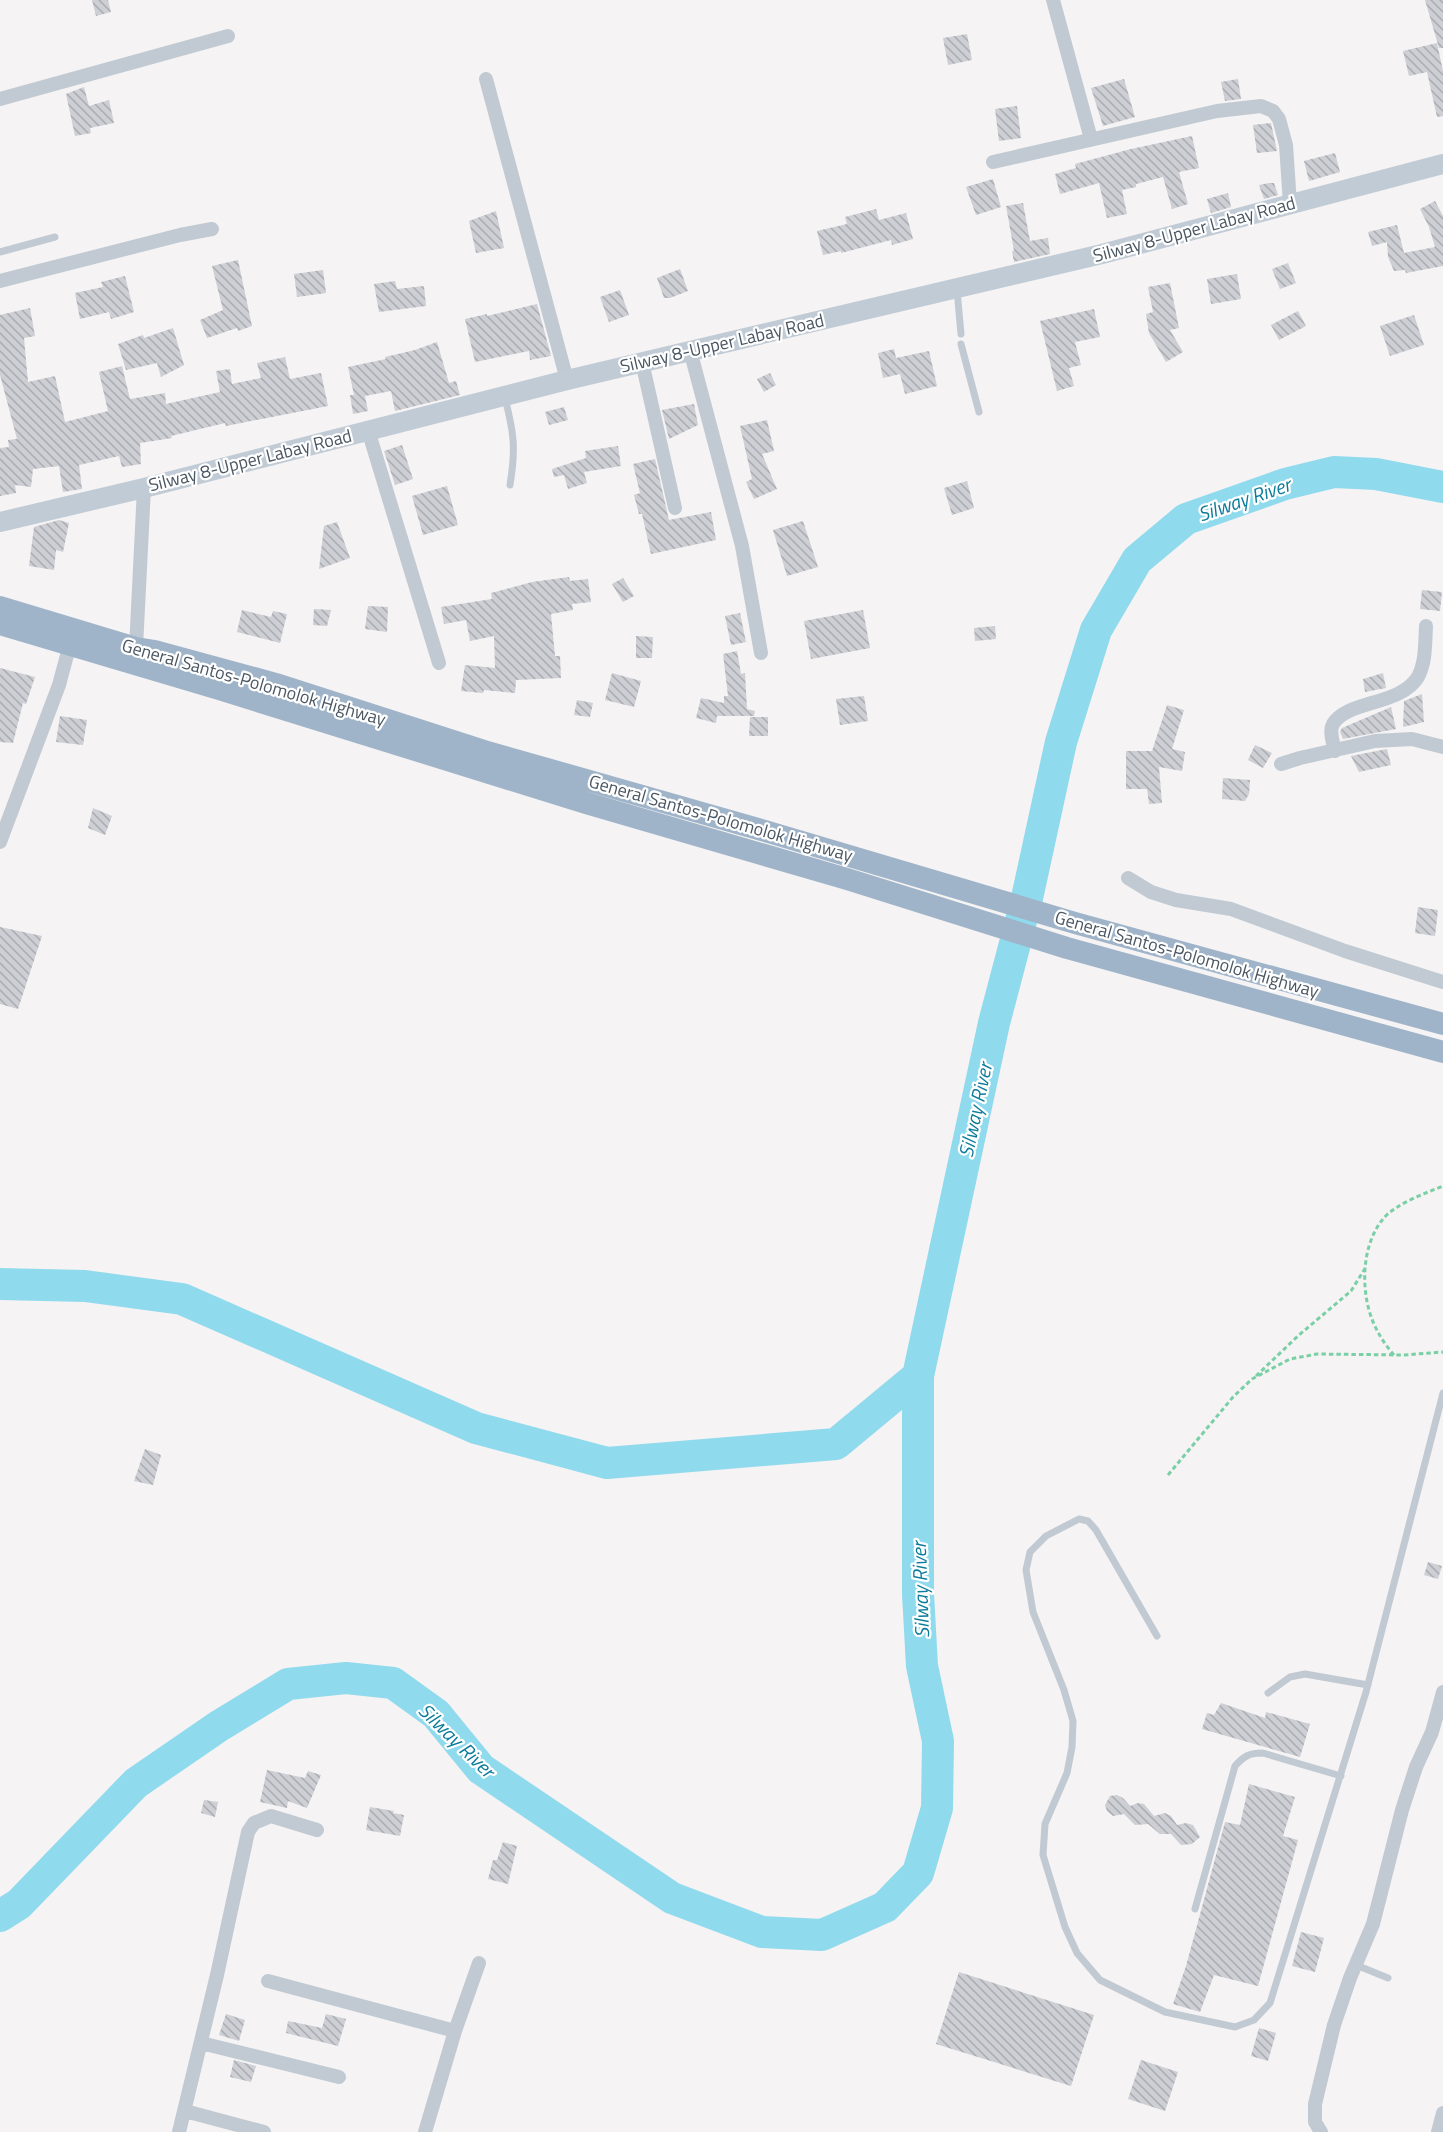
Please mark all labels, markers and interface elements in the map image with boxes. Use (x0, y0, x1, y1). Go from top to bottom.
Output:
street label: Silway 8-Upper Labay Road (1090, 189, 1298, 269)
street label: Silway 8-Upper Labay Road (617, 306, 827, 380)
street label: Silway 8-Upper Labay Road (146, 422, 354, 498)
water label: Silway River (1194, 468, 1297, 529)
street label: General Santos-Polomolok Highway (119, 631, 389, 733)
street label: General Santos-Polomolok Highway (586, 767, 856, 869)
street label: General Santos-Polomolok Highway (1052, 903, 1322, 1005)
water label: Silway River (950, 1057, 1001, 1160)
water label: Silway River (903, 1539, 937, 1639)
water label: Silway River (412, 1695, 504, 1786)

